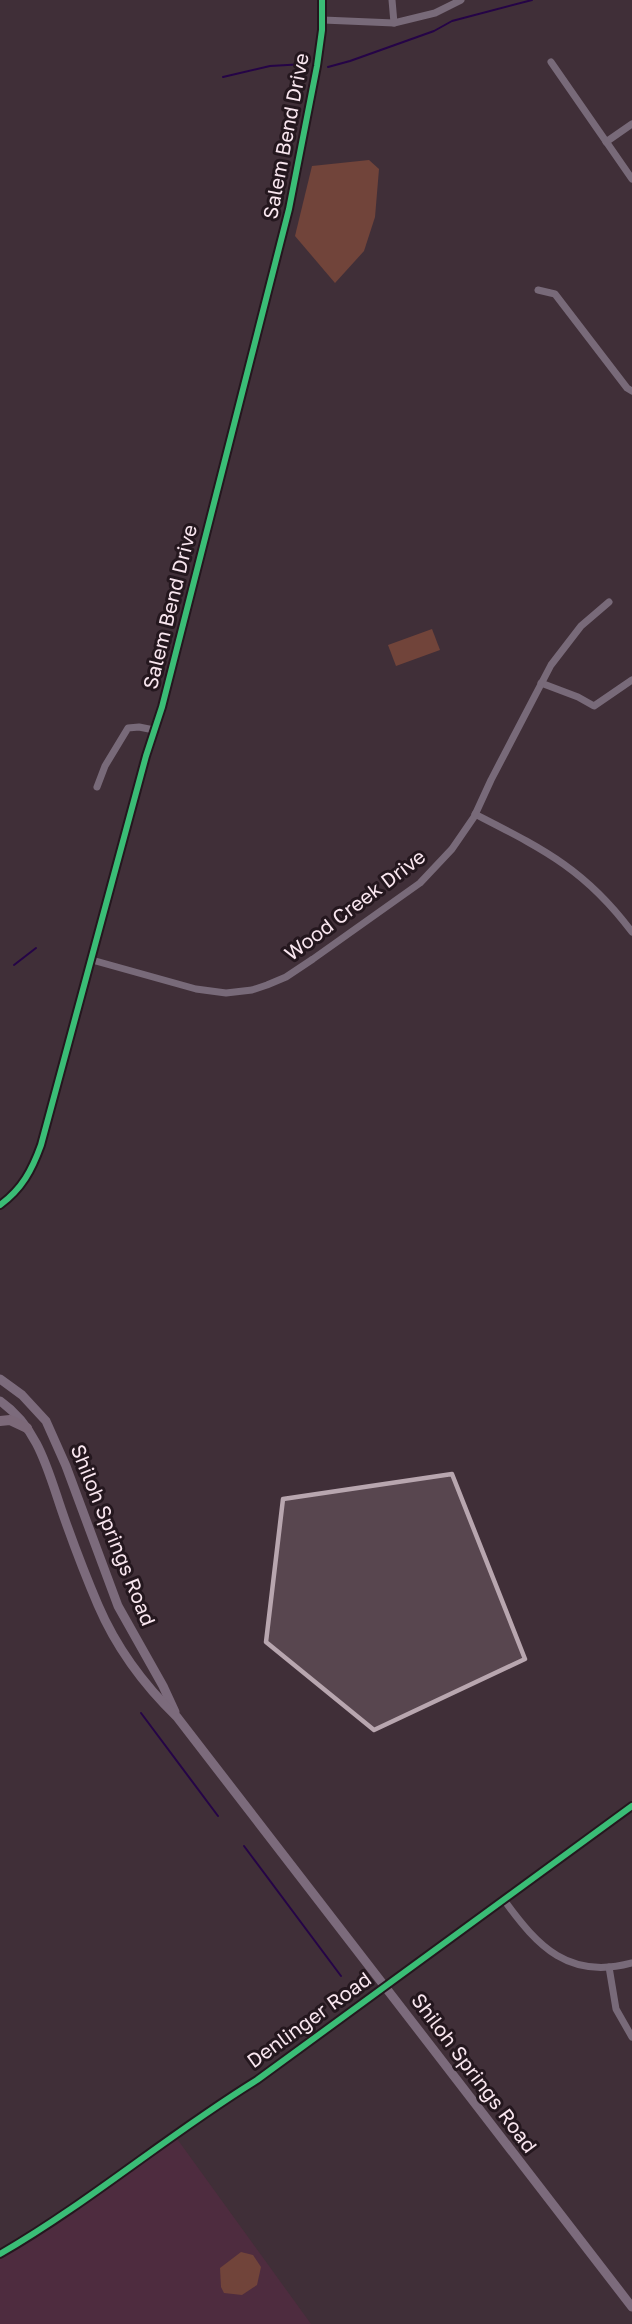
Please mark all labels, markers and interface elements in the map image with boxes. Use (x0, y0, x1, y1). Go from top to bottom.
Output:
street label: Salem Bend Drive (257, 51, 313, 221)
street label: Salem Bend Drive (137, 522, 201, 692)
street label: Wood Creek Drive (279, 843, 429, 965)
street label: Shiloh Springs Road (67, 1440, 161, 1629)
street label: Denlinger Road (242, 1966, 375, 2072)
street label: Shiloh Springs Road (407, 1988, 543, 2157)

